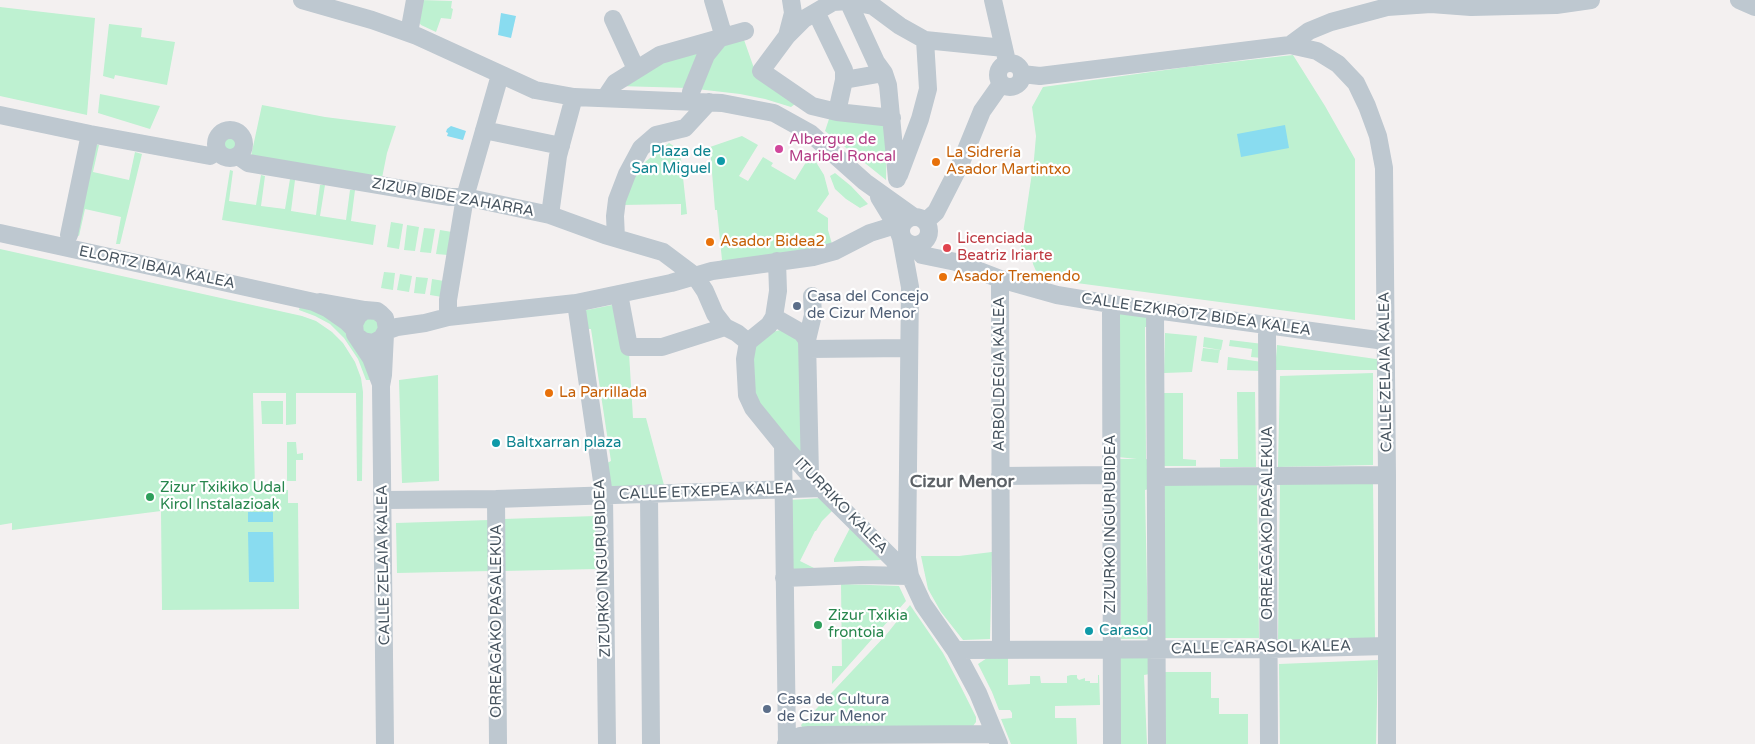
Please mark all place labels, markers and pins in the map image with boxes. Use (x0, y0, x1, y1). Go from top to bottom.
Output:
place label: Albergue de Maribel Roncal (789, 131, 896, 166)
place label: Plaza de San Miguel (631, 143, 711, 178)
marker: Albergue de Maribel Roncal (773, 143, 785, 155)
place label: La Sidrería Asador Martintxo (946, 144, 1071, 179)
marker: Plaza de San Miguel (715, 155, 727, 167)
marker: La Sidrería Asador Martintxo (930, 156, 942, 168)
place label: Licenciada Beatriz Iriarte (957, 230, 1053, 265)
place label: Asador Bidea2 (720, 233, 825, 251)
marker: Asador Bidea2 (704, 236, 716, 248)
marker: Licenciada Beatriz Iriarte (941, 242, 953, 254)
place label: Asador Tremendo (953, 268, 1080, 286)
marker: Asador Tremendo (937, 271, 949, 283)
place label: Casa del Concejo de Cizur Menor (807, 288, 929, 323)
marker: Casa del Concejo de Cizur Menor (791, 300, 803, 312)
place label: La Parrillada (559, 384, 647, 402)
marker: La Parrillada (543, 387, 555, 399)
place label: Baltxarran plaza (506, 434, 621, 452)
marker: Baltxarran plaza (490, 437, 502, 449)
place label: Zizur Txikiko Udal Kirol Instalazioak (160, 479, 285, 514)
marker: Zizur Txikiko Udal Kirol Instalazioak (144, 491, 156, 503)
place label: Zizur Txikia frontoia (828, 607, 908, 642)
marker: Zizur Txikia frontoia (812, 619, 824, 631)
place label: Carasol (1099, 622, 1152, 640)
marker: Carasol (1083, 625, 1095, 637)
place label: Casa de Cultura de Cizur Menor (777, 691, 889, 726)
marker: Casa de Cultura de Cizur Menor (761, 703, 773, 715)

